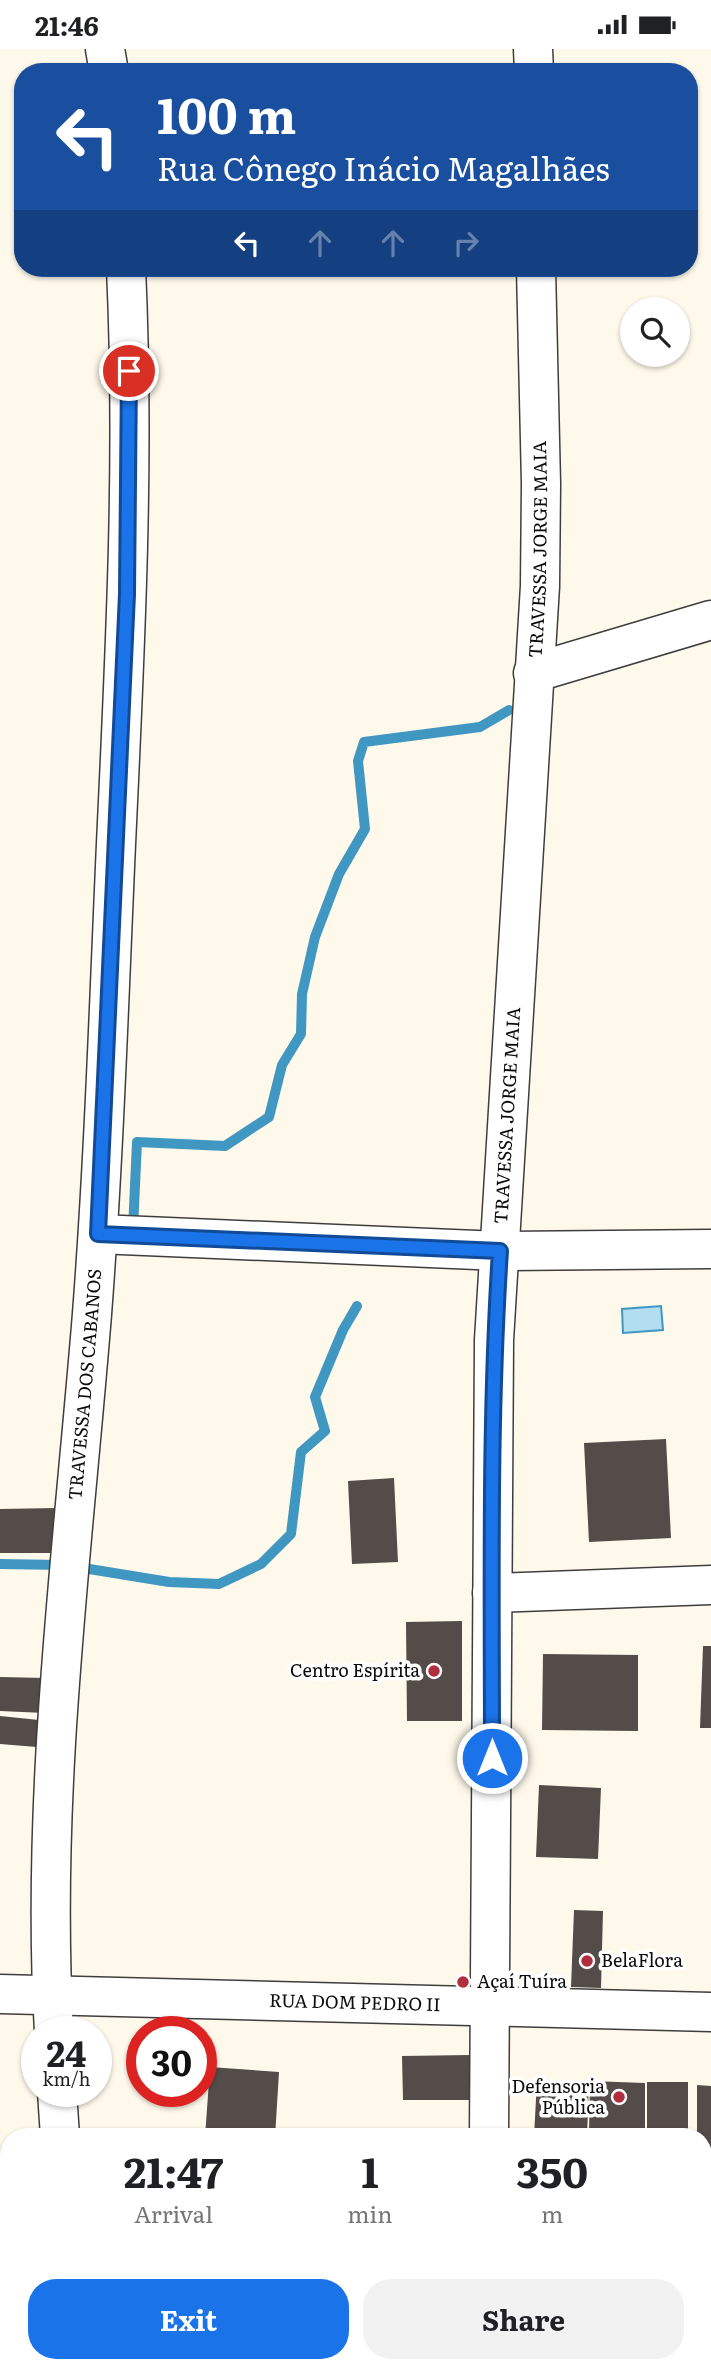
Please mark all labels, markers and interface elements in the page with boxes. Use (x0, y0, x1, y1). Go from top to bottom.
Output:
text: 21:46 (35, 5, 99, 44)
text: 100 m (157, 76, 296, 149)
icon: left (42, 91, 133, 182)
text: Rua Cônego Inácio Magalhães (157, 143, 610, 191)
icon: left (228, 224, 266, 262)
icon: ahead (301, 224, 339, 262)
icon: ahead (374, 224, 412, 262)
icon: right (447, 224, 485, 262)
map controls (620, 297, 690, 367)
button: search (620, 297, 690, 367)
pin (99, 341, 159, 401)
icon: arrive (110, 352, 148, 390)
street label: TRAVESSA JORGE MAIA (521, 441, 553, 659)
street label: TRAVESSA JORGE MAIA (486, 1006, 526, 1224)
street label: TRAVESSA DOS CABANOS (60, 1268, 107, 1501)
place label: Centro Espírita (290, 1656, 420, 1683)
marker: Centro Espírita (426, 1663, 442, 1679)
position arrow (455, 1721, 529, 1795)
place label: BelaFlora (601, 1946, 683, 1973)
marker: BelaFlora (579, 1953, 595, 1969)
place label: Açaí Tuíra (477, 1967, 567, 1994)
marker: Açaí Tuíra (455, 1974, 471, 1990)
street label: RUA DOM PEDRO II (269, 1986, 441, 2017)
speed limit sign: 30 (126, 2016, 217, 2107)
text: 24 (47, 2026, 86, 2078)
text: km/h (43, 2065, 90, 2092)
place label: Defensoria Pública (511, 2072, 605, 2120)
marker: Defensoria Pública (611, 2089, 627, 2105)
text: 21:47 (124, 2139, 223, 2201)
text: 1 (361, 2139, 379, 2201)
text: 350 (516, 2139, 588, 2201)
text: Arrival (134, 2196, 213, 2230)
text: min (347, 2196, 392, 2230)
text: m (541, 2196, 563, 2230)
button: Exit (28, 2279, 349, 2359)
button: Share (363, 2279, 684, 2359)

